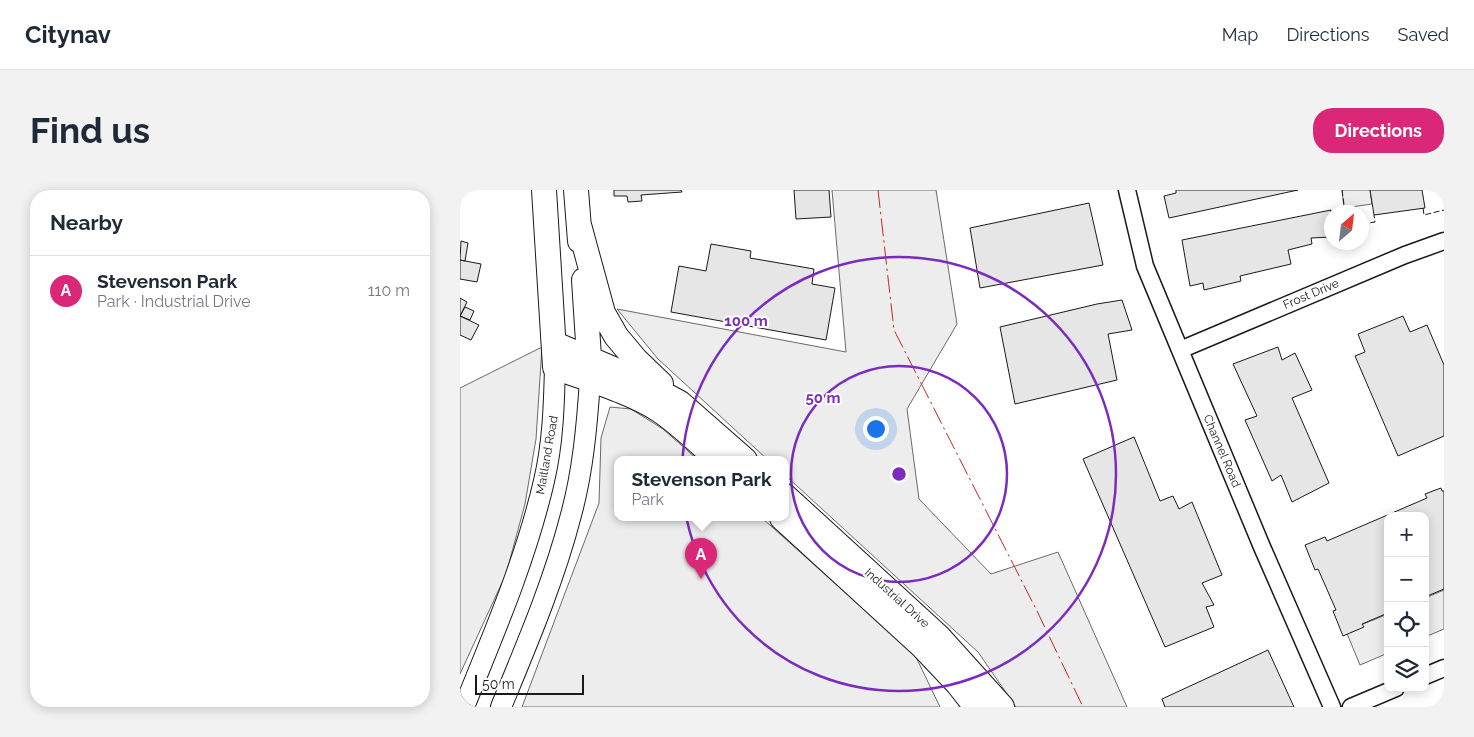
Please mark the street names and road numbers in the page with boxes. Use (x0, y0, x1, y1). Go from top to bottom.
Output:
street label: Frost Drive (1281, 276, 1341, 312)
street label: Channel Road (1200, 413, 1244, 489)
street label: Maitland Road (533, 415, 561, 495)
street label: Industrial Drive (862, 565, 932, 631)

